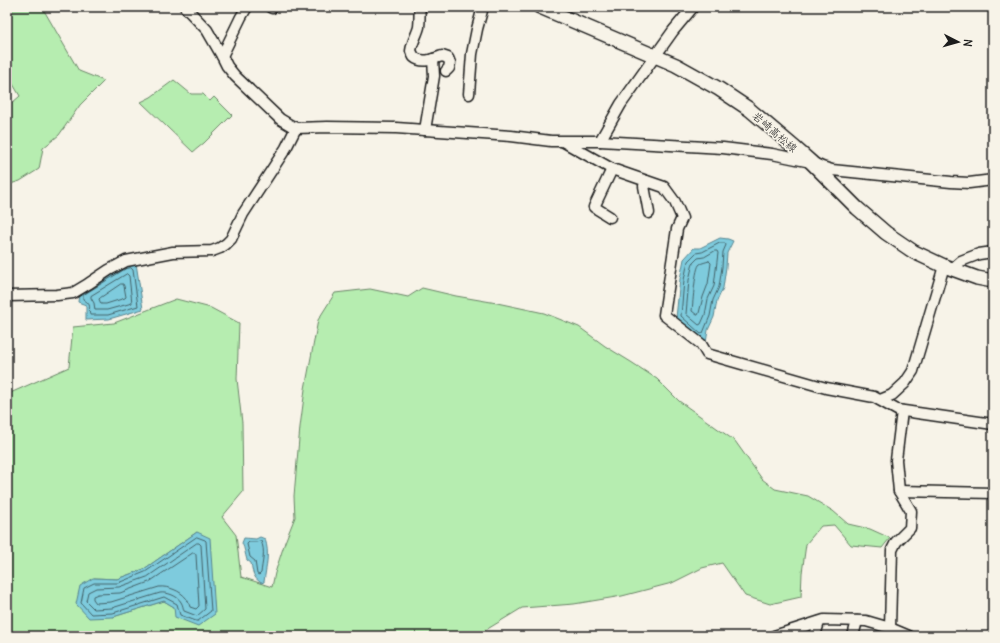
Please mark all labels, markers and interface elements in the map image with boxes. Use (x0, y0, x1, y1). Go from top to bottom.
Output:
north arrow (938, 22, 978, 62)
text: N (961, 39, 975, 48)
street label: 岩崎高松線 (750, 109, 800, 155)

